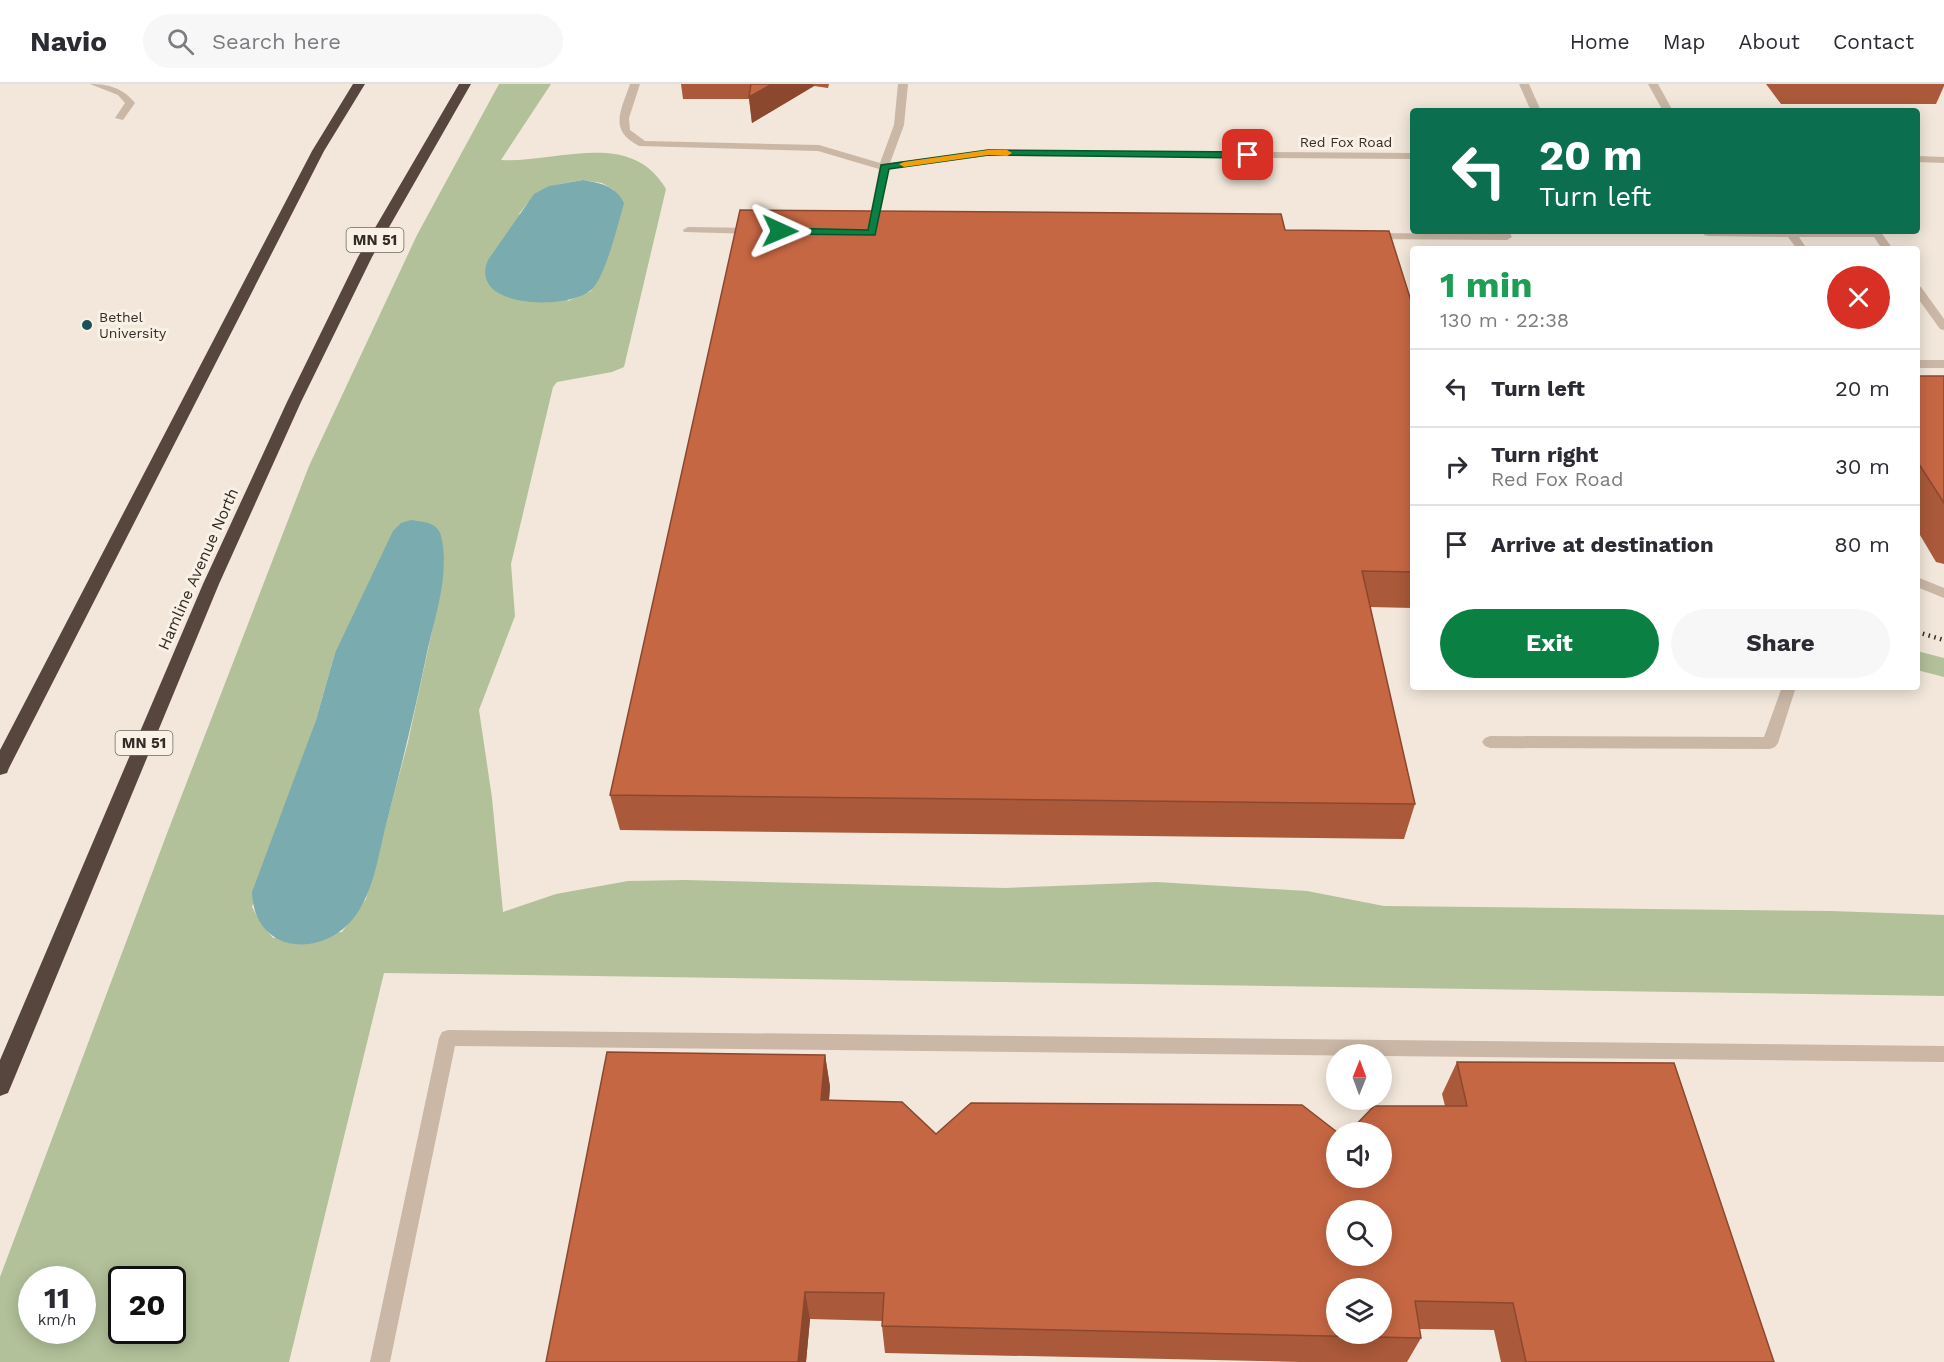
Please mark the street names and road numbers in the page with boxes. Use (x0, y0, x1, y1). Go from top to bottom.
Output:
street label: Red Fox Road (1300, 134, 1392, 150)
road number: MN 51 (346, 228, 404, 252)
street label: Hamline Avenue North (154, 485, 242, 653)
road number: MN 51 (116, 731, 172, 755)

